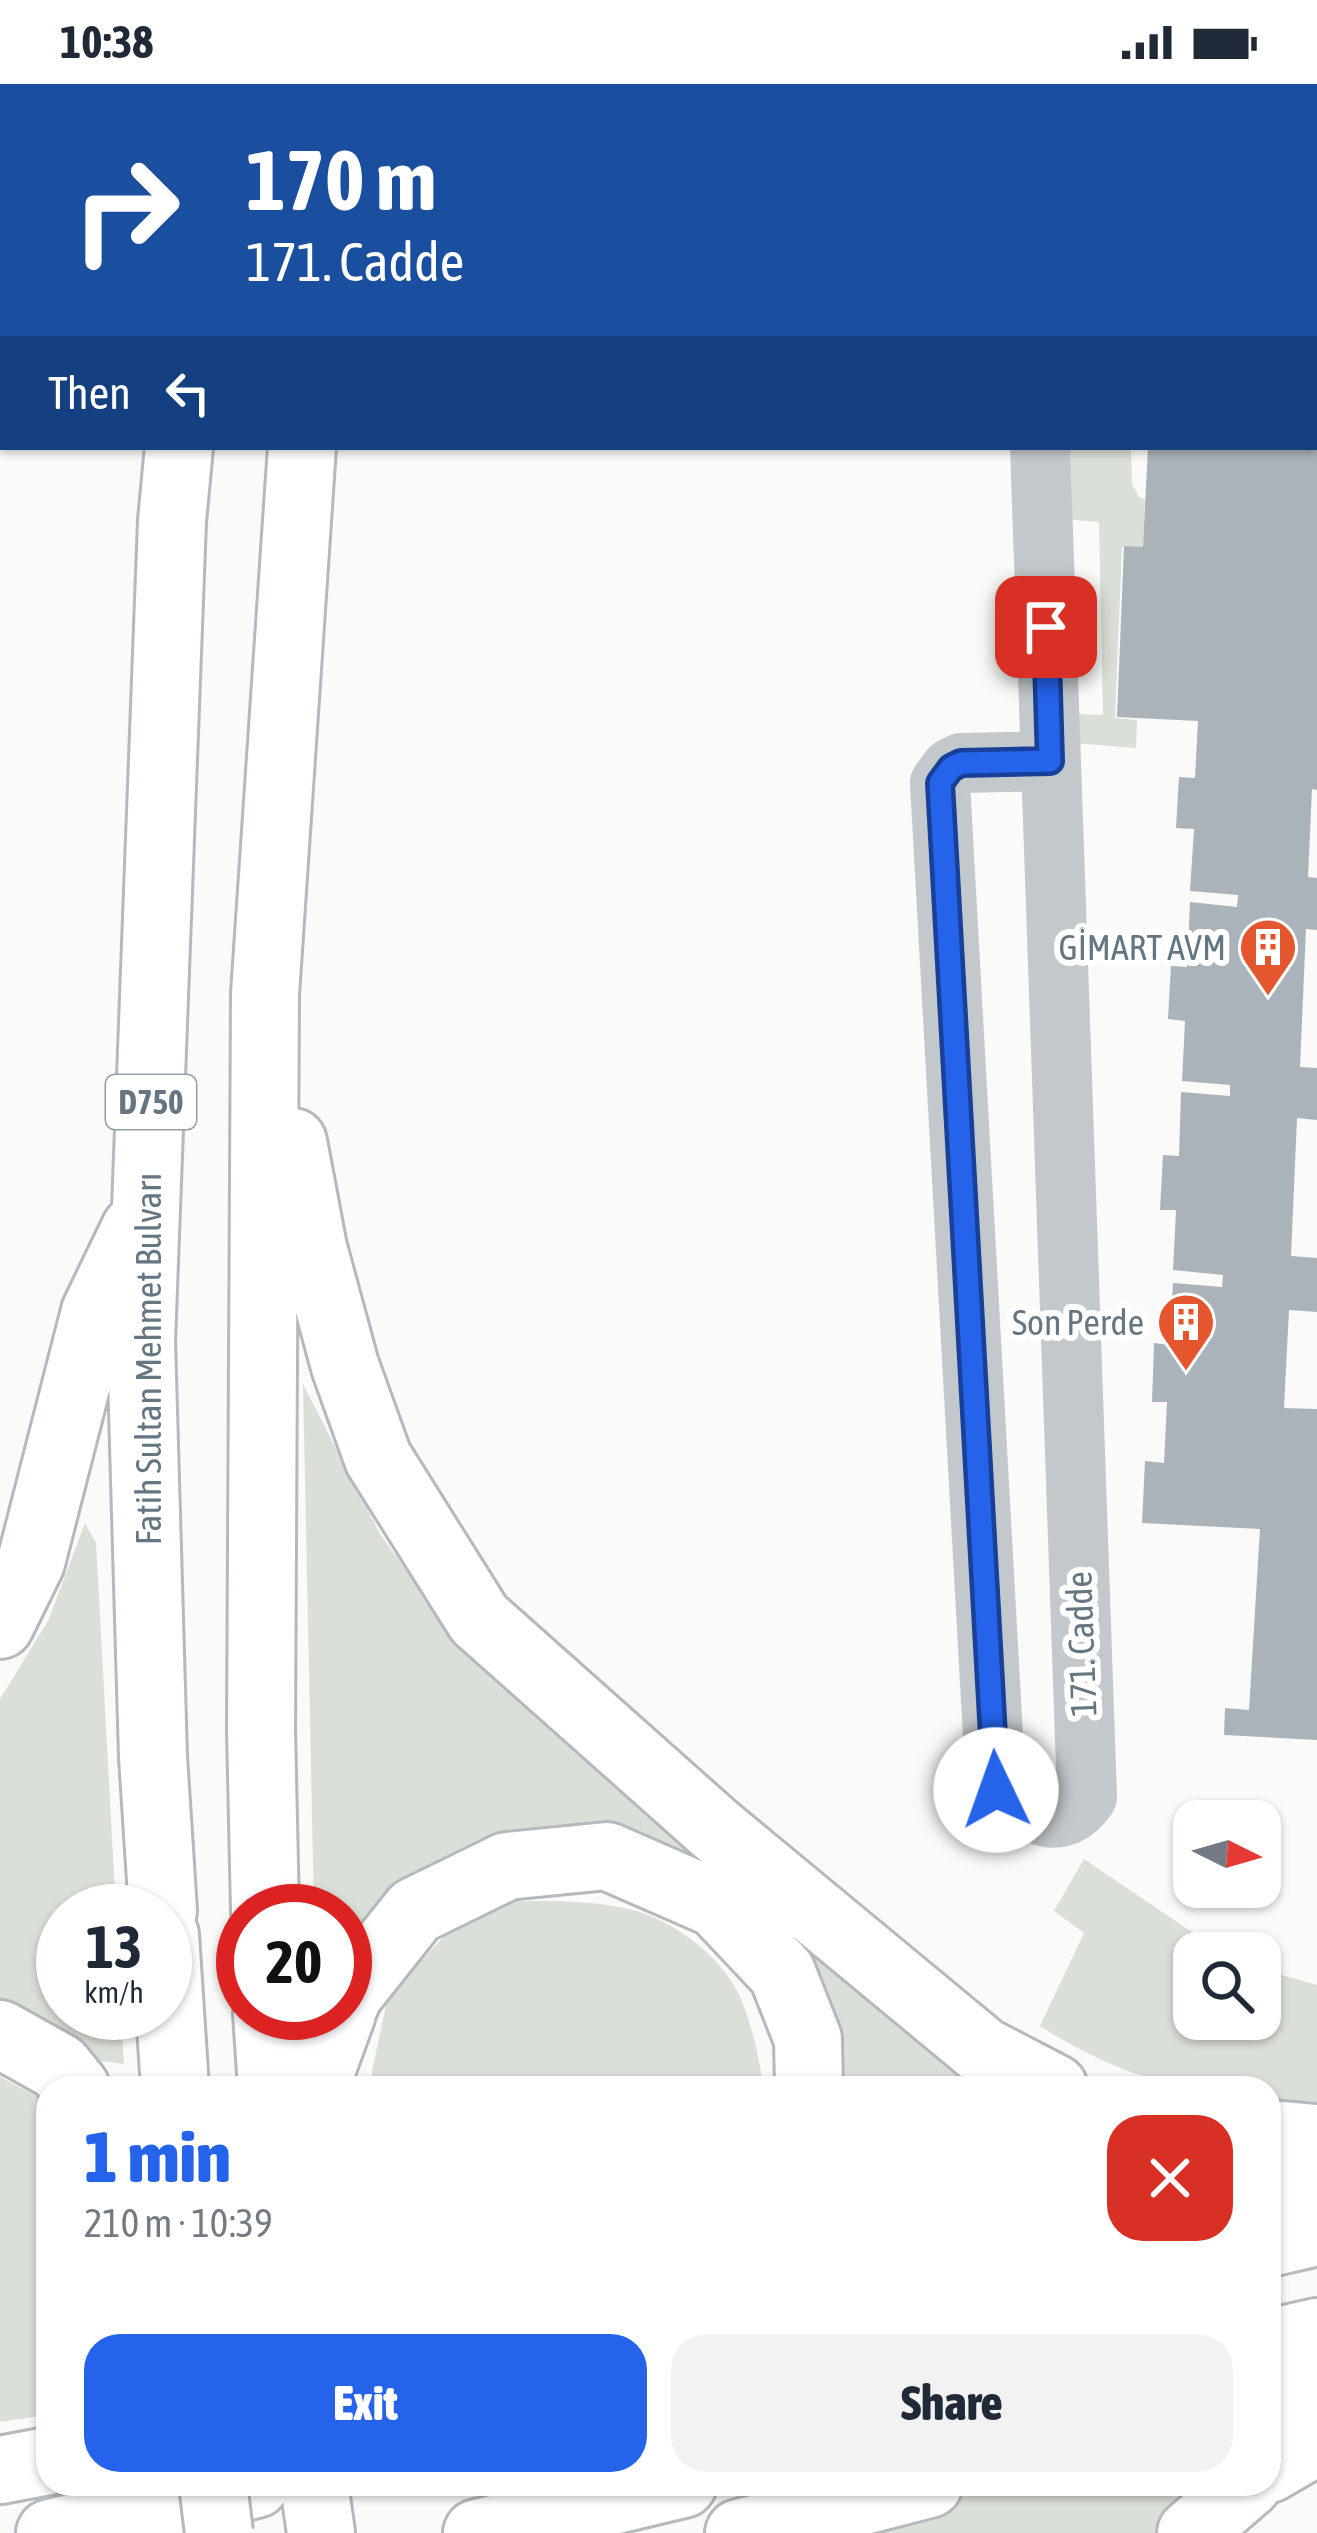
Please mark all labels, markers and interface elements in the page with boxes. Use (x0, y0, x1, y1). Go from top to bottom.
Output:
text: 10:38 (60, 16, 154, 68)
icon: right (48, 132, 204, 288)
text: 170 m (246, 132, 436, 228)
text: 171. Cadde (246, 231, 464, 292)
icon: left (155, 360, 221, 426)
text: Then (48, 367, 131, 419)
pin (995, 576, 1097, 678)
icon: arrive (1013, 594, 1079, 660)
building icon: GİMART AVM (1237, 916, 1299, 998)
place label: GİMART AVM (1059, 926, 1226, 968)
road number: D750 (106, 1075, 196, 1129)
street label: Fatih Sultan Mehmet Bulvarı (127, 1173, 169, 1545)
building icon: Son Perde (1155, 1291, 1217, 1373)
place label: Son Perde (1012, 1301, 1144, 1343)
street label: 171. Cadde (1057, 1571, 1105, 1717)
position arrow (933, 1727, 1059, 1853)
north arrow (1173, 1800, 1281, 1908)
map controls (1173, 1800, 1281, 2040)
speed limit sign: 20 (216, 1884, 372, 2040)
text: 13 (86, 1912, 142, 1981)
button: search (1173, 1932, 1281, 2040)
text: km/h (84, 1975, 144, 2009)
text: 1 min (84, 2115, 231, 2197)
button: close (1107, 2115, 1233, 2241)
text: 210 m · 10:39 (84, 2201, 273, 2245)
button: Exit (84, 2334, 647, 2472)
button: Share (671, 2334, 1233, 2472)

